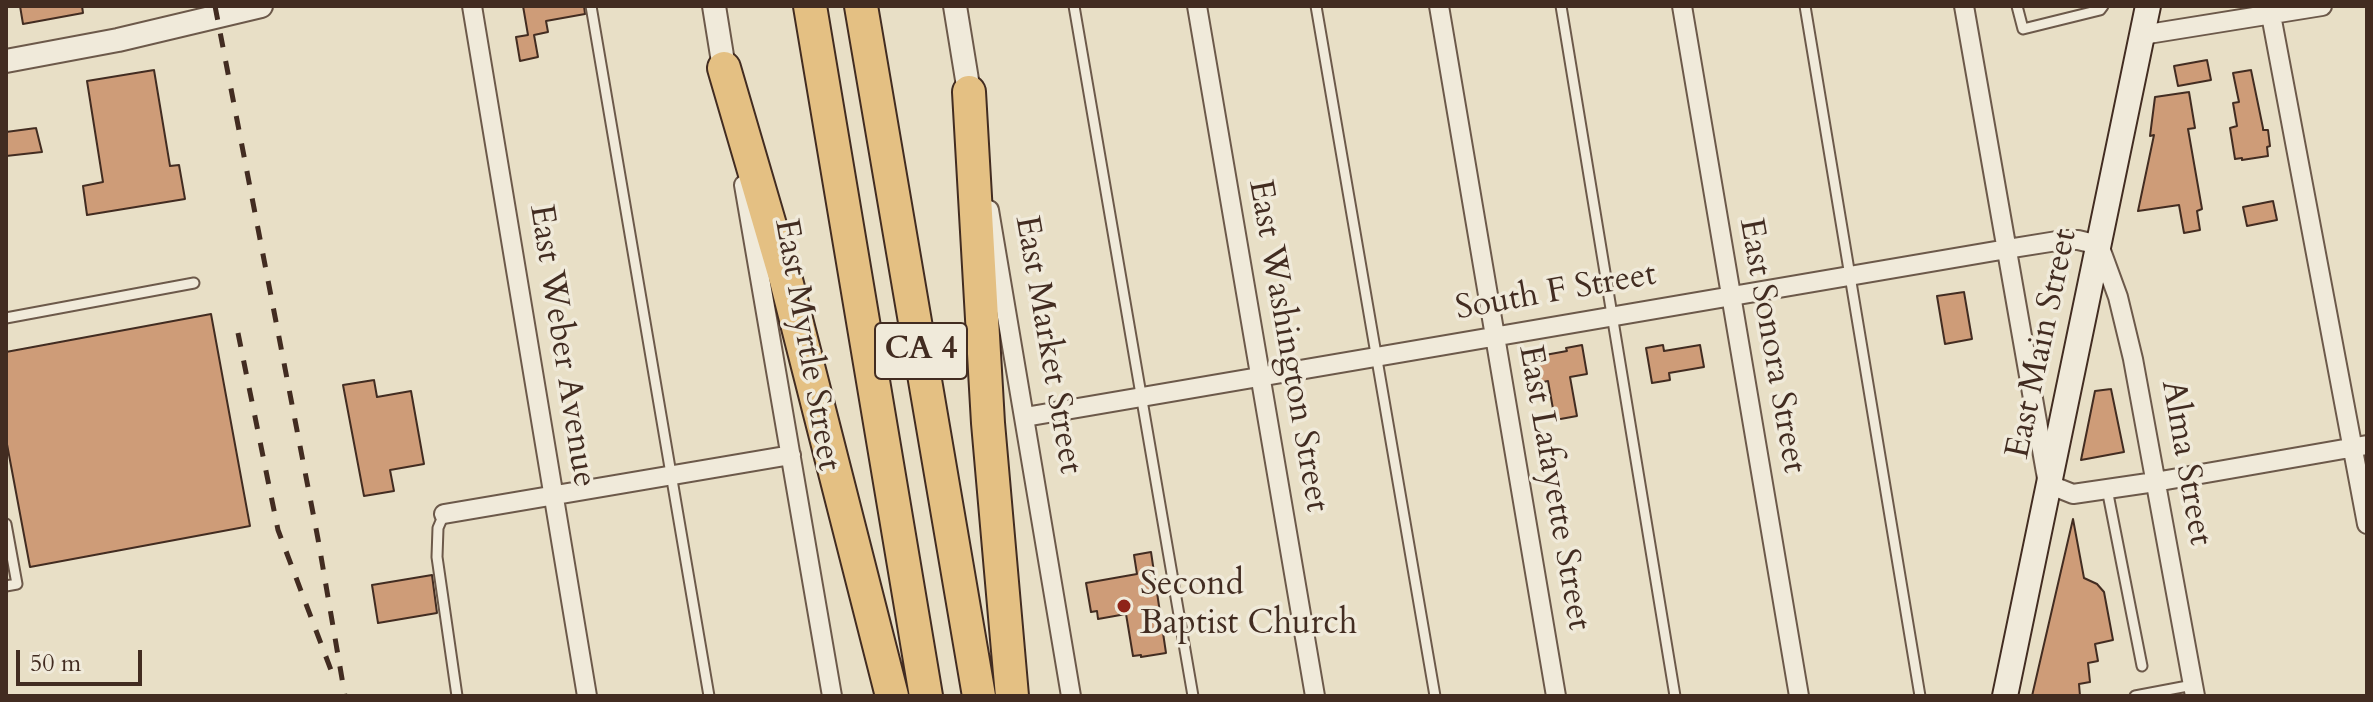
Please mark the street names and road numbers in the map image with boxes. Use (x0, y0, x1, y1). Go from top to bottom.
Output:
street label: East Washington Street (1238, 177, 1336, 515)
street label: East Weber Avenue (519, 202, 603, 490)
street label: East Market Street (1004, 213, 1090, 477)
street label: East Sonora Street (1729, 215, 1813, 477)
street label: East Myrtle Street (764, 216, 848, 474)
street label: East Main Street (1999, 226, 2087, 462)
street label: South F Street (1453, 255, 1659, 331)
road number: CA 4 (875, 323, 967, 379)
street label: East Lafayette Street (1508, 342, 1598, 634)
street label: Alma Street (2150, 377, 2220, 549)

